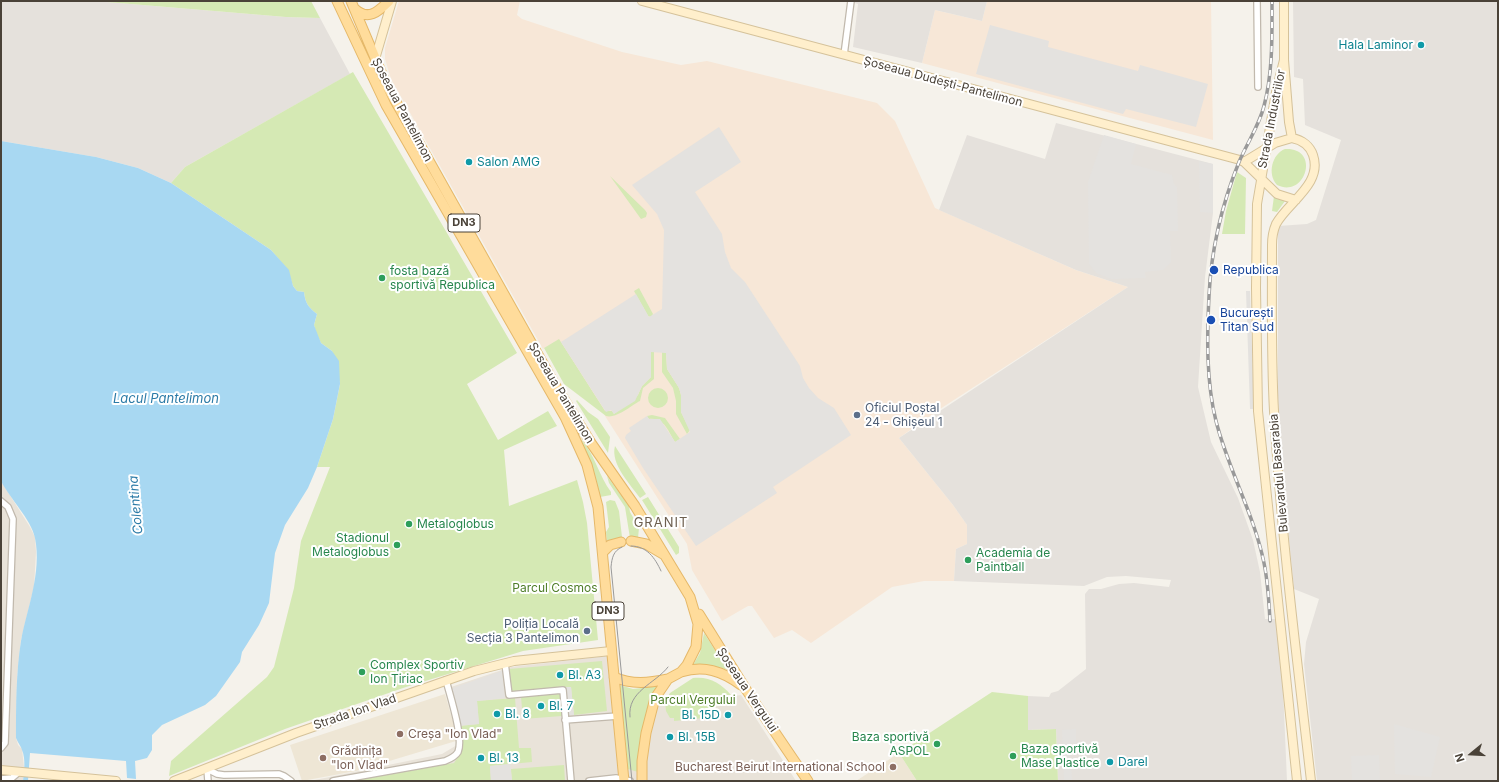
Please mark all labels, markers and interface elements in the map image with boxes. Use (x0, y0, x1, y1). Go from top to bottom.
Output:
place label: Hala Laminor (1339, 38, 1413, 52)
marker: Hala Laminor (1416, 40, 1426, 50)
street label: Șoseaua Dudești-Pantelimon (862, 54, 1024, 110)
street label: Șoseaua Pantelimon (369, 56, 435, 164)
street label: Strada Industriilor (1255, 68, 1289, 170)
place label: Salon AMG (477, 155, 540, 169)
marker: Salon AMG (464, 157, 474, 167)
road number: DN3 (448, 214, 480, 232)
place label: Republica (1223, 263, 1279, 277)
place label: fosta bază sportivă Republica (390, 264, 495, 292)
marker: Republica (1208, 264, 1220, 276)
marker: fosta bază sportivă Republica (377, 273, 387, 283)
place label: București Titan Sud (1220, 306, 1274, 334)
marker: București Titan Sud (1205, 314, 1217, 326)
street label: Șoseaua Pantelimon (525, 340, 597, 446)
water label: Lacul Pantelimon (113, 391, 219, 407)
place label: Oficiul Poștal 24 - Ghișeul 1 (865, 401, 943, 429)
marker: Oficiul Poștal 24 - Ghișeul 1 (852, 410, 862, 420)
street label: Bulevardul Basarabia (1267, 413, 1291, 533)
water label: Colentina (126, 475, 146, 535)
district label: GRANIT (634, 515, 688, 531)
place label: Metaloglobus (417, 517, 494, 531)
marker: Metaloglobus (404, 519, 414, 529)
place label: Stadionul Metaloglobus (312, 531, 389, 559)
marker: Stadionul Metaloglobus (392, 540, 402, 550)
place label: Academia de Paintball (976, 546, 1050, 574)
marker: Academia de Paintball (963, 555, 973, 565)
park label: Parcul Cosmos (512, 581, 598, 595)
road number: DN3 (592, 602, 624, 620)
place label: Poliția Locală Secția 3 Pantelimon (467, 617, 579, 645)
marker: Poliția Locală Secția 3 Pantelimon (582, 626, 592, 636)
street label: Șoseaua Vergului (713, 645, 781, 735)
place label: Complex Sportiv Ion Țiriac (370, 658, 464, 686)
marker: Complex Sportiv Ion Țiriac (357, 667, 367, 677)
place label: Bl. A3 (568, 668, 601, 682)
marker: Bl. A3 (555, 670, 565, 680)
street label: Strada Ion Vlad (312, 691, 398, 733)
park label: Parcul Vergului (650, 693, 736, 707)
place label: Bl. 7 (549, 699, 573, 713)
marker: Bl. 7 (536, 701, 546, 711)
place label: Bl. 8 (505, 707, 530, 721)
place label: Bl. 15D (682, 708, 720, 722)
marker: Bl. 8 (492, 709, 502, 719)
marker: Bl. 15D (723, 710, 733, 720)
place label: Creșa "Ion Vlad" (408, 727, 502, 741)
marker: Creșa "Ion Vlad" (395, 729, 405, 739)
place label: Bl. 15B (678, 730, 716, 744)
place label: Baza sportivă ASPOL (852, 730, 929, 758)
marker: Bl. 15B (665, 732, 675, 742)
north arrow (1451, 734, 1491, 774)
marker: Baza sportivă ASPOL (932, 739, 942, 749)
place label: Baza sportivă Mase Plastice (1021, 742, 1100, 770)
place label: Grădinița "Ion Vlad" (331, 744, 388, 772)
place label: Bl. 13 (489, 751, 519, 765)
marker: Baza sportivă Mase Plastice (1008, 751, 1018, 761)
text: N (1452, 752, 1468, 764)
marker: Grădinița "Ion Vlad" (318, 753, 328, 763)
marker: Bl. 13 (476, 753, 486, 763)
place label: Darel (1118, 755, 1148, 769)
marker: Darel (1105, 757, 1115, 767)
place label: Bucharest Beirut International School (675, 760, 885, 774)
marker: Bucharest Beirut International School (888, 762, 898, 772)

